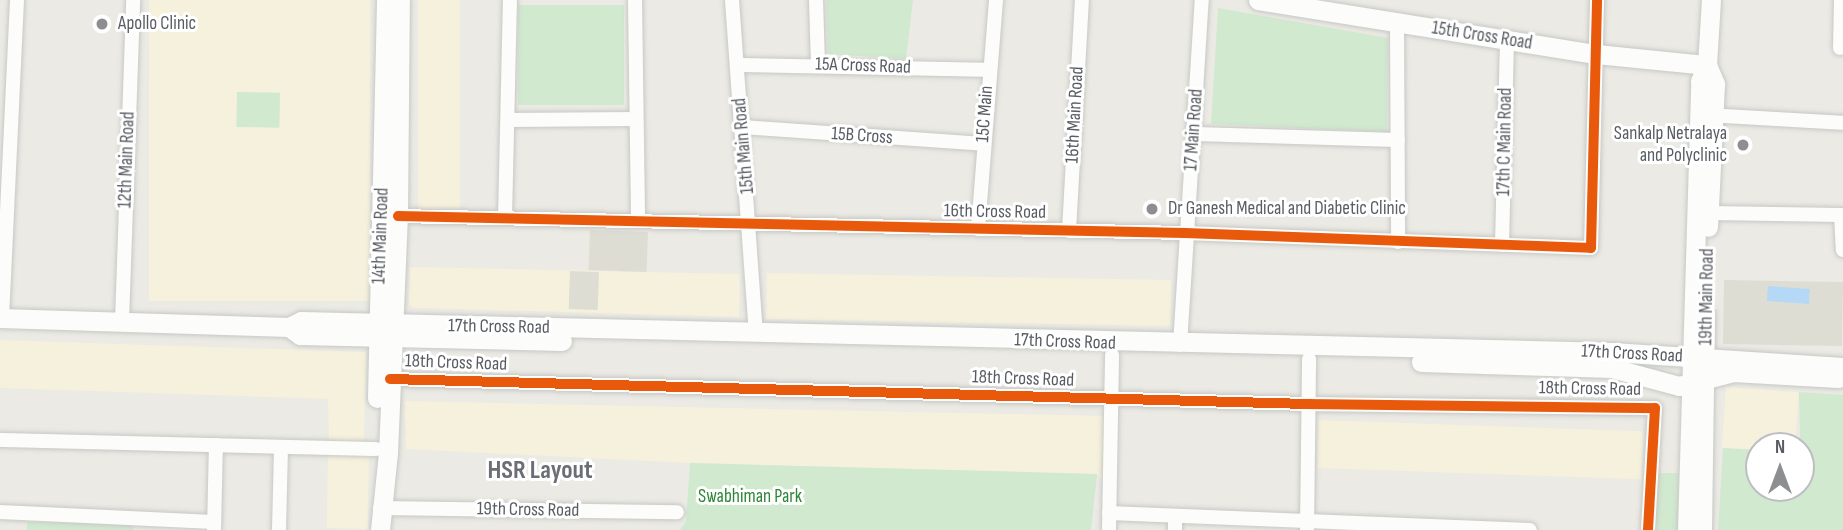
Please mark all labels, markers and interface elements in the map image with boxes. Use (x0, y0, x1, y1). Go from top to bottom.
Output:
place label: Apollo Clinic (118, 13, 196, 35)
marker: Apollo Clinic (92, 14, 112, 34)
street label: 15th Cross Road (1430, 17, 1534, 55)
street label: 15A Cross Road (815, 53, 911, 79)
street label: 16th Main Road (1061, 66, 1089, 164)
street label: 15C Main (972, 85, 998, 143)
street label: 17 Main Road (1180, 88, 1208, 172)
street label: 17th C Main Road (1493, 88, 1517, 196)
street label: 15th Main Road (728, 97, 760, 195)
street label: 12th Main Road (114, 111, 140, 209)
street label: 15B Cross (831, 122, 893, 150)
place label: Sankalp Netralaya and Polyclinic (1614, 123, 1727, 167)
marker: Sankalp Netralaya and Polyclinic (1733, 135, 1753, 155)
street label: 14th Main Road (368, 187, 394, 285)
place label: Dr Ganesh Medical and Diabetic Clinic (1168, 198, 1406, 220)
marker: Dr Ganesh Medical and Diabetic Clinic (1142, 199, 1162, 219)
street label: 16th Cross Road (944, 200, 1046, 224)
street label: 19th Main Road (1695, 248, 1719, 346)
street label: 17th Cross Road (448, 315, 550, 339)
street label: 17th Cross Road (1014, 329, 1116, 355)
street label: 17th Cross Road (1581, 340, 1683, 368)
street label: 18th Cross Road (405, 350, 507, 376)
street label: 18th Cross Road (972, 366, 1074, 392)
street label: 18th Cross Road (1539, 377, 1641, 401)
north arrow (1745, 432, 1815, 502)
text: N (1775, 436, 1785, 459)
district label: HSR Layout (487, 455, 593, 487)
park label: Swabhiman Park (698, 486, 802, 508)
street label: 19th Cross Road (477, 498, 579, 522)

